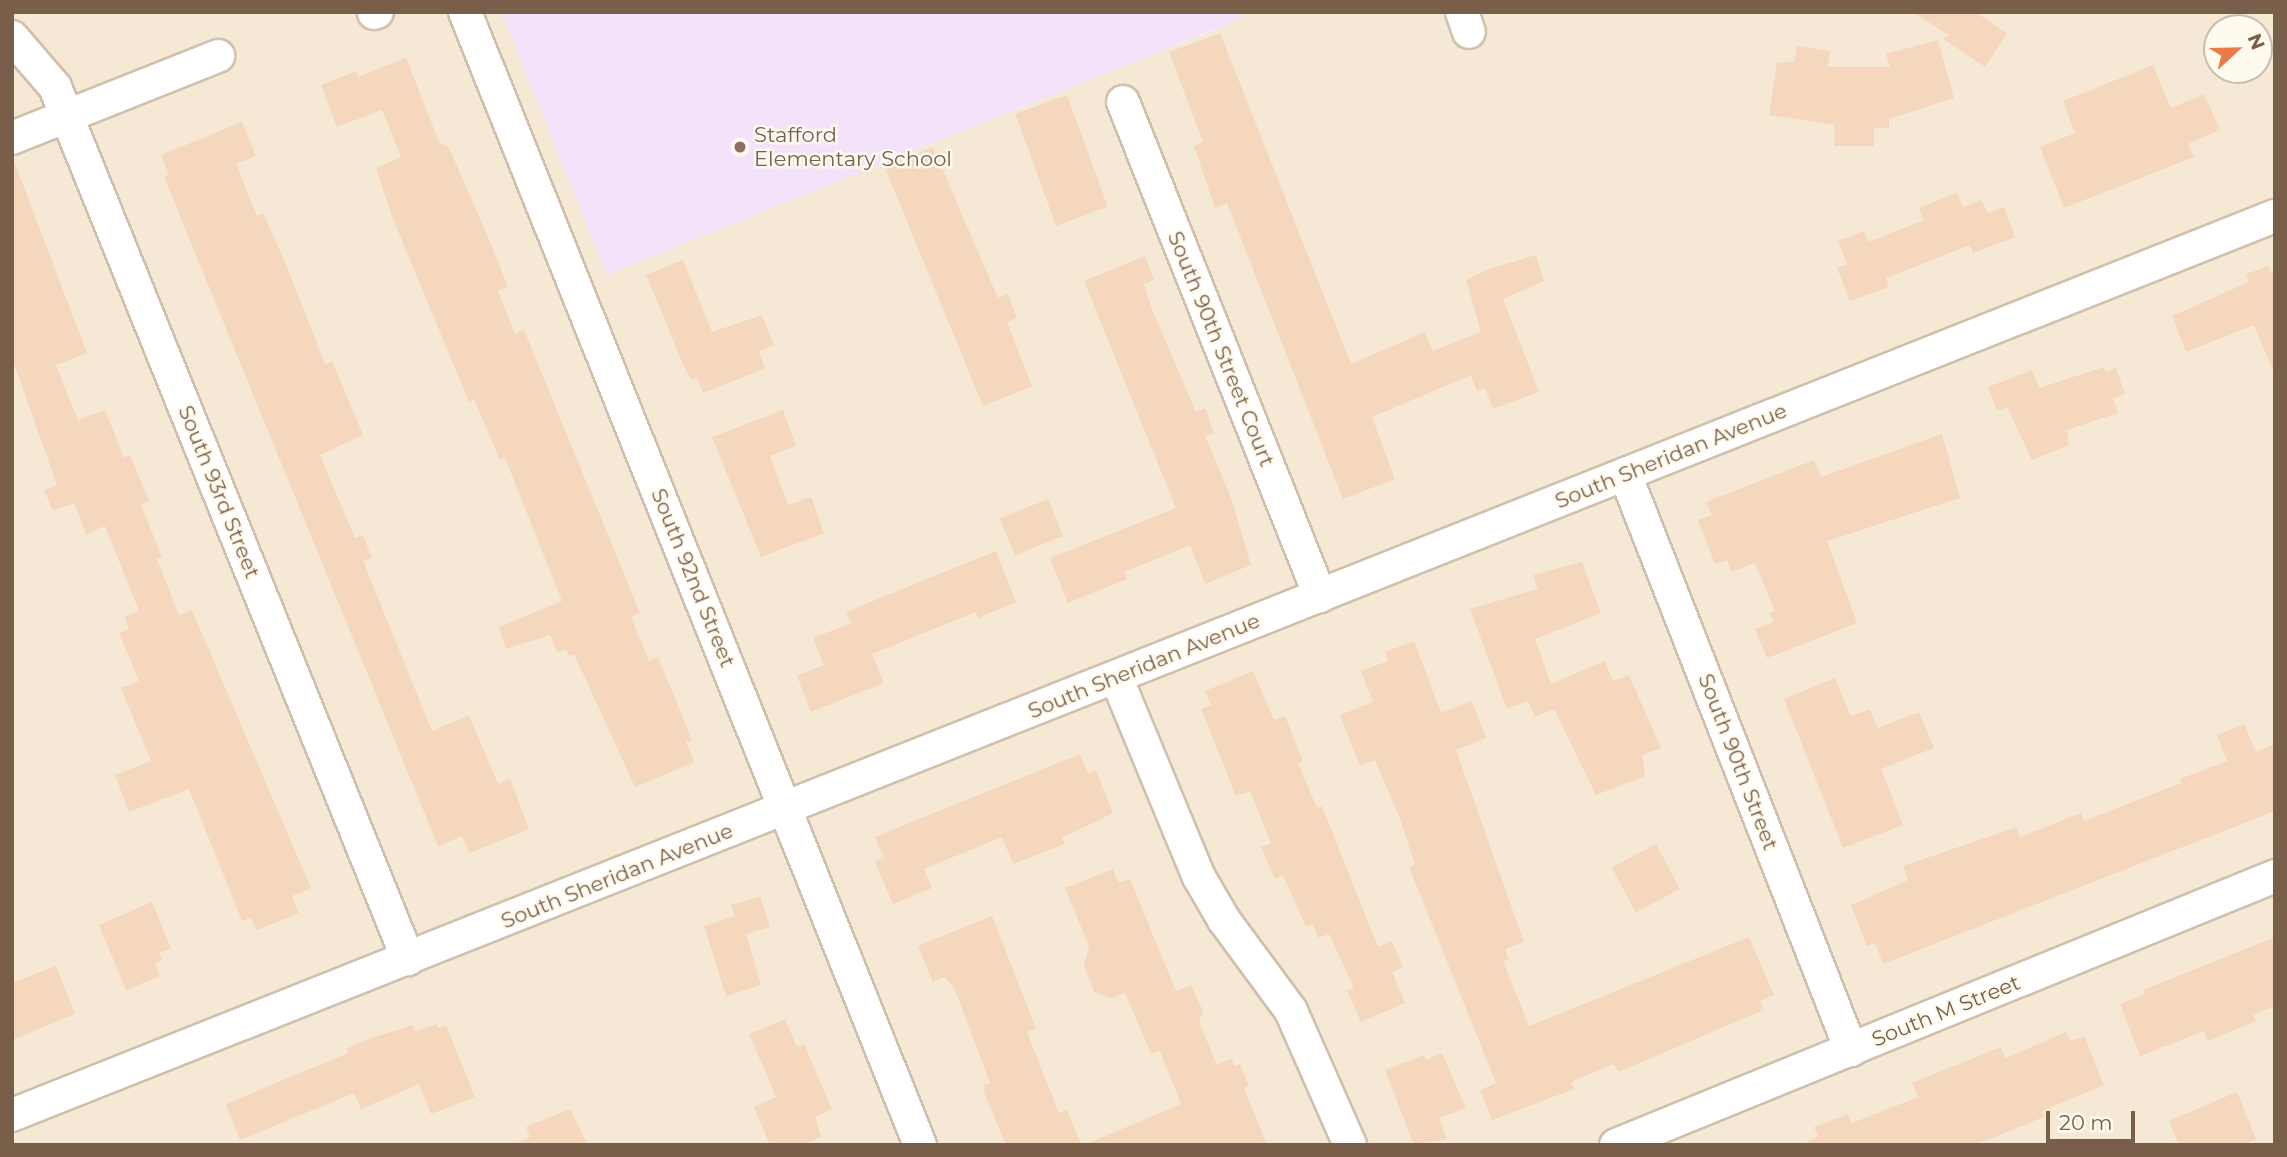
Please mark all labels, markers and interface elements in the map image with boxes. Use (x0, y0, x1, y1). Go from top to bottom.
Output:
north arrow (2203, 14, 2273, 84)
text: N (2243, 30, 2270, 53)
place label: Stafford Elementary School (754, 122, 952, 172)
marker: Stafford Elementary School (732, 139, 748, 155)
street label: South 90th Street Court (1162, 228, 1280, 470)
street label: South Sheridan Avenue (1551, 398, 1791, 514)
street label: South 93rd Street (173, 402, 265, 582)
street label: South 92nd Street (646, 485, 740, 671)
street label: South Sheridan Avenue (1024, 608, 1264, 724)
street label: South 90th Street (1693, 670, 1783, 854)
street label: South Sheridan Avenue (497, 818, 737, 934)
street label: South M Street (1868, 970, 2024, 1052)
scale bar (2049, 1098, 2138, 1142)
text: 20 m (2059, 1110, 2113, 1135)

